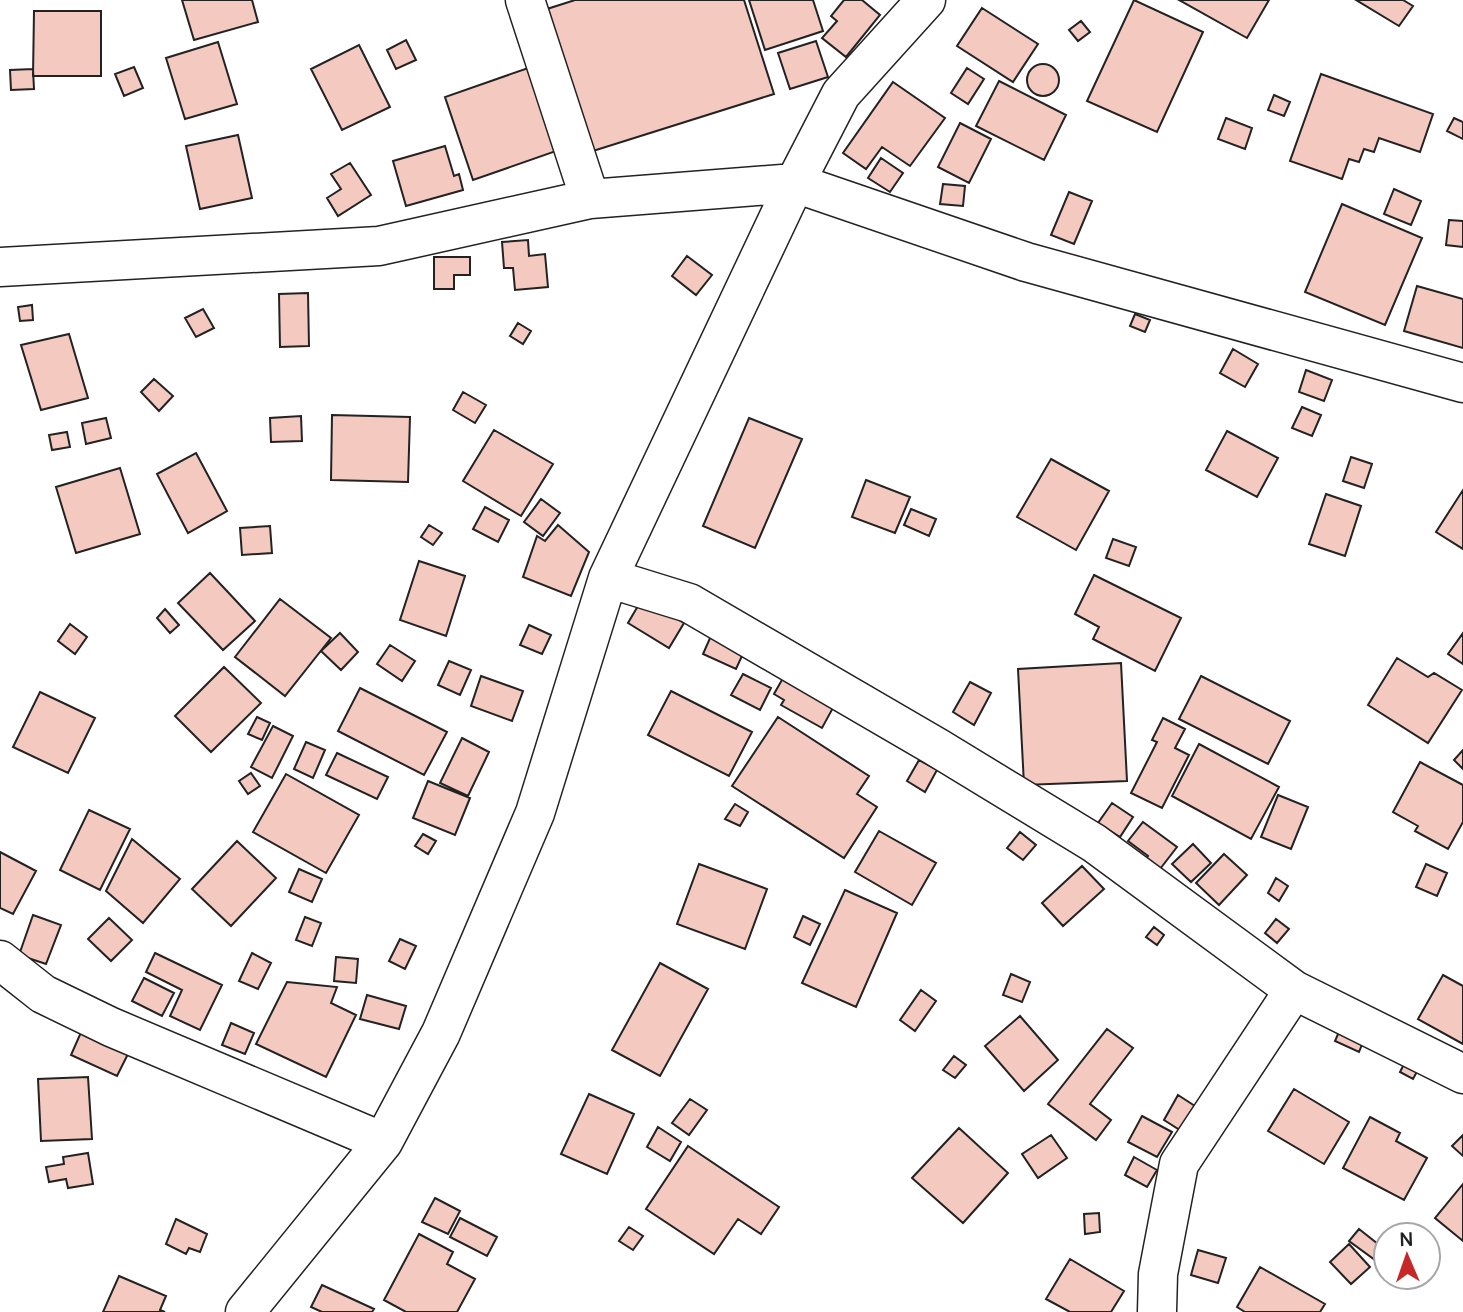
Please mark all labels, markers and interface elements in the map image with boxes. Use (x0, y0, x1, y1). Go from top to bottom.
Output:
north arrow (1372, 1221, 1442, 1291)
text: N (1399, 1226, 1414, 1252)

